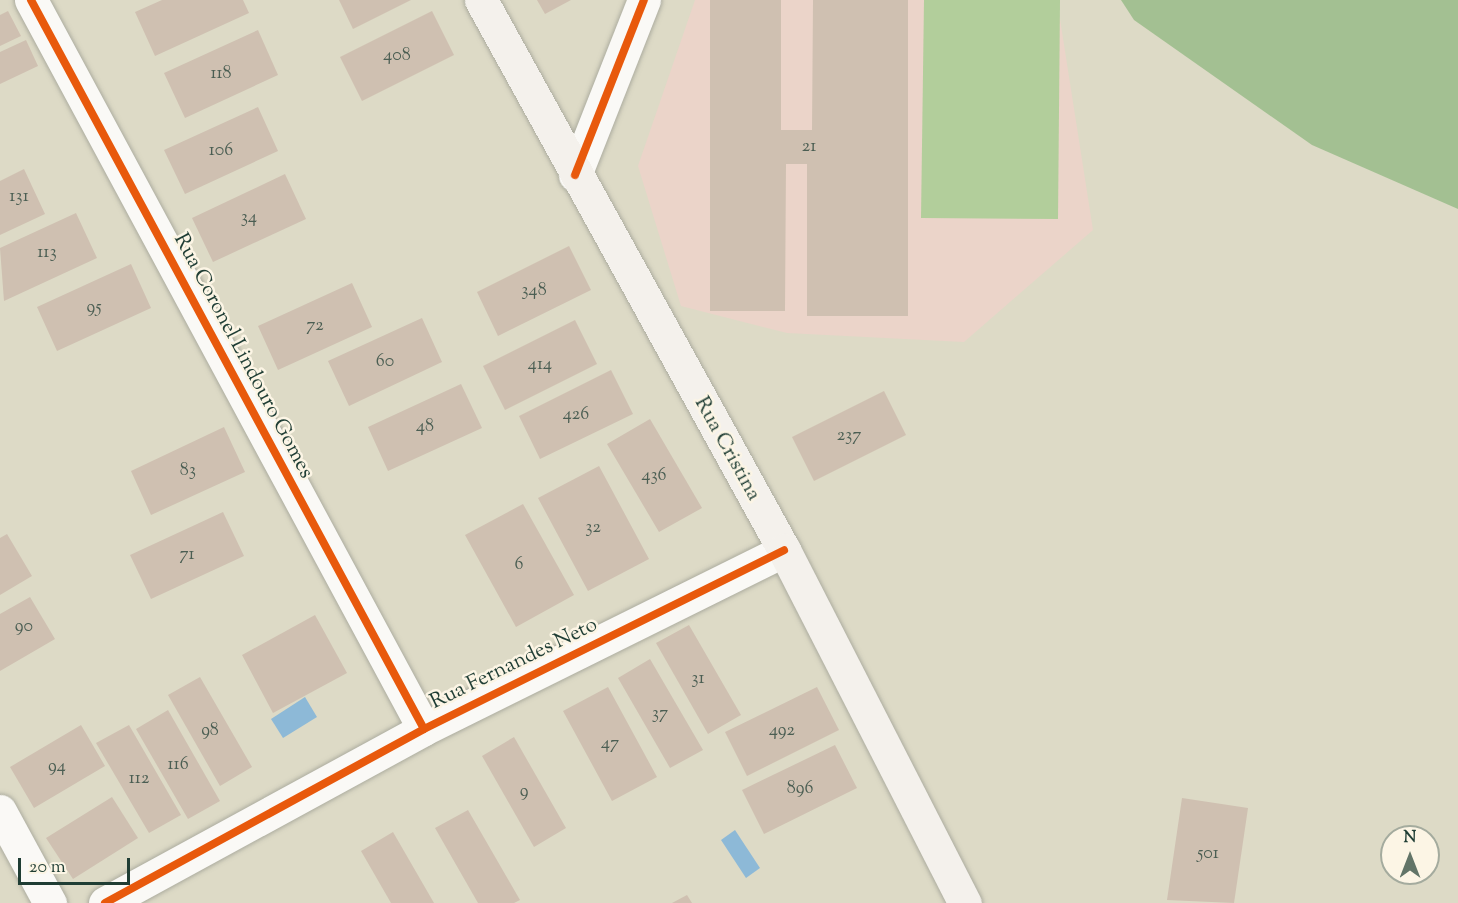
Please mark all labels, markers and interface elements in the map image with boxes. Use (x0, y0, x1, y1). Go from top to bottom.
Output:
house number: 408 (383, 45, 411, 67)
house number: 118 (210, 63, 232, 85)
house number: 21 (802, 136, 816, 158)
house number: 106 (209, 140, 233, 162)
house number: 131 (9, 186, 29, 208)
house number: 34 (241, 207, 257, 229)
street label: Rua Coronel Lindouro Gomes (168, 229, 318, 483)
house number: 113 (37, 242, 57, 264)
house number: 348 (521, 280, 547, 302)
house number: 95 (86, 297, 102, 319)
house number: 72 (306, 315, 324, 337)
house number: 60 (376, 351, 394, 373)
house number: 414 (528, 354, 552, 376)
street label: Rua Cristina (688, 393, 766, 505)
house number: 426 (563, 404, 589, 426)
house number: 48 (416, 416, 434, 438)
house number: 237 (837, 425, 861, 447)
house number: 83 (180, 460, 196, 482)
house number: 436 (641, 465, 667, 487)
house number: 32 (585, 517, 601, 539)
house number: 71 (179, 544, 195, 566)
house number: 6 (515, 554, 523, 576)
street label: Rua Fernandes Neto (426, 613, 602, 715)
house number: 90 (15, 616, 33, 638)
house number: 31 (691, 668, 705, 690)
house number: 37 (652, 703, 668, 725)
house number: 98 (201, 720, 219, 742)
house number: 492 (769, 720, 795, 742)
house number: 47 (601, 733, 619, 755)
house number: 116 (167, 754, 189, 776)
house number: 94 (48, 756, 66, 778)
house number: 112 (129, 768, 149, 790)
house number: 896 (787, 778, 813, 800)
house number: 9 (520, 781, 528, 803)
north arrow (1380, 825, 1440, 885)
text: N (1404, 827, 1416, 850)
house number: 501 (1197, 843, 1219, 865)
scale bar (21, 846, 134, 884)
text: 20 m (29, 855, 66, 881)

